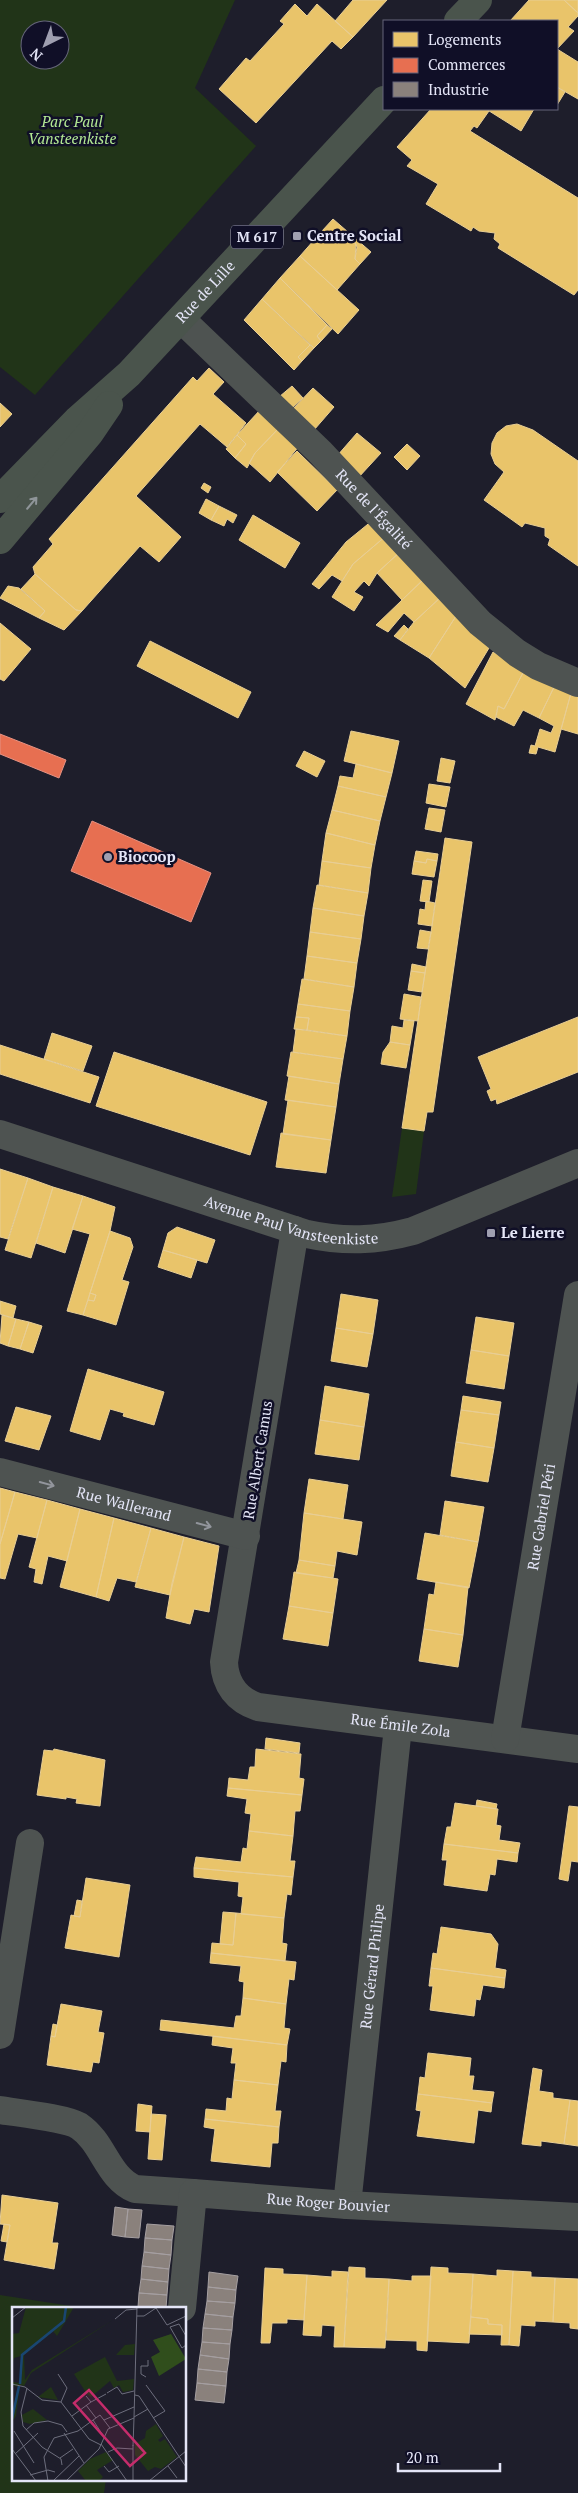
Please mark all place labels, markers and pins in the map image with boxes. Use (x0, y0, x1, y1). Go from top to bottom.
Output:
place label: Centre Social (307, 225, 402, 245)
marker: Centre Social (291, 230, 303, 242)
place label: Biocoop (118, 846, 176, 866)
marker: Biocoop (102, 851, 114, 863)
place label: Le Lierre (501, 1222, 565, 1242)
marker: Le Lierre (485, 1227, 497, 1239)

